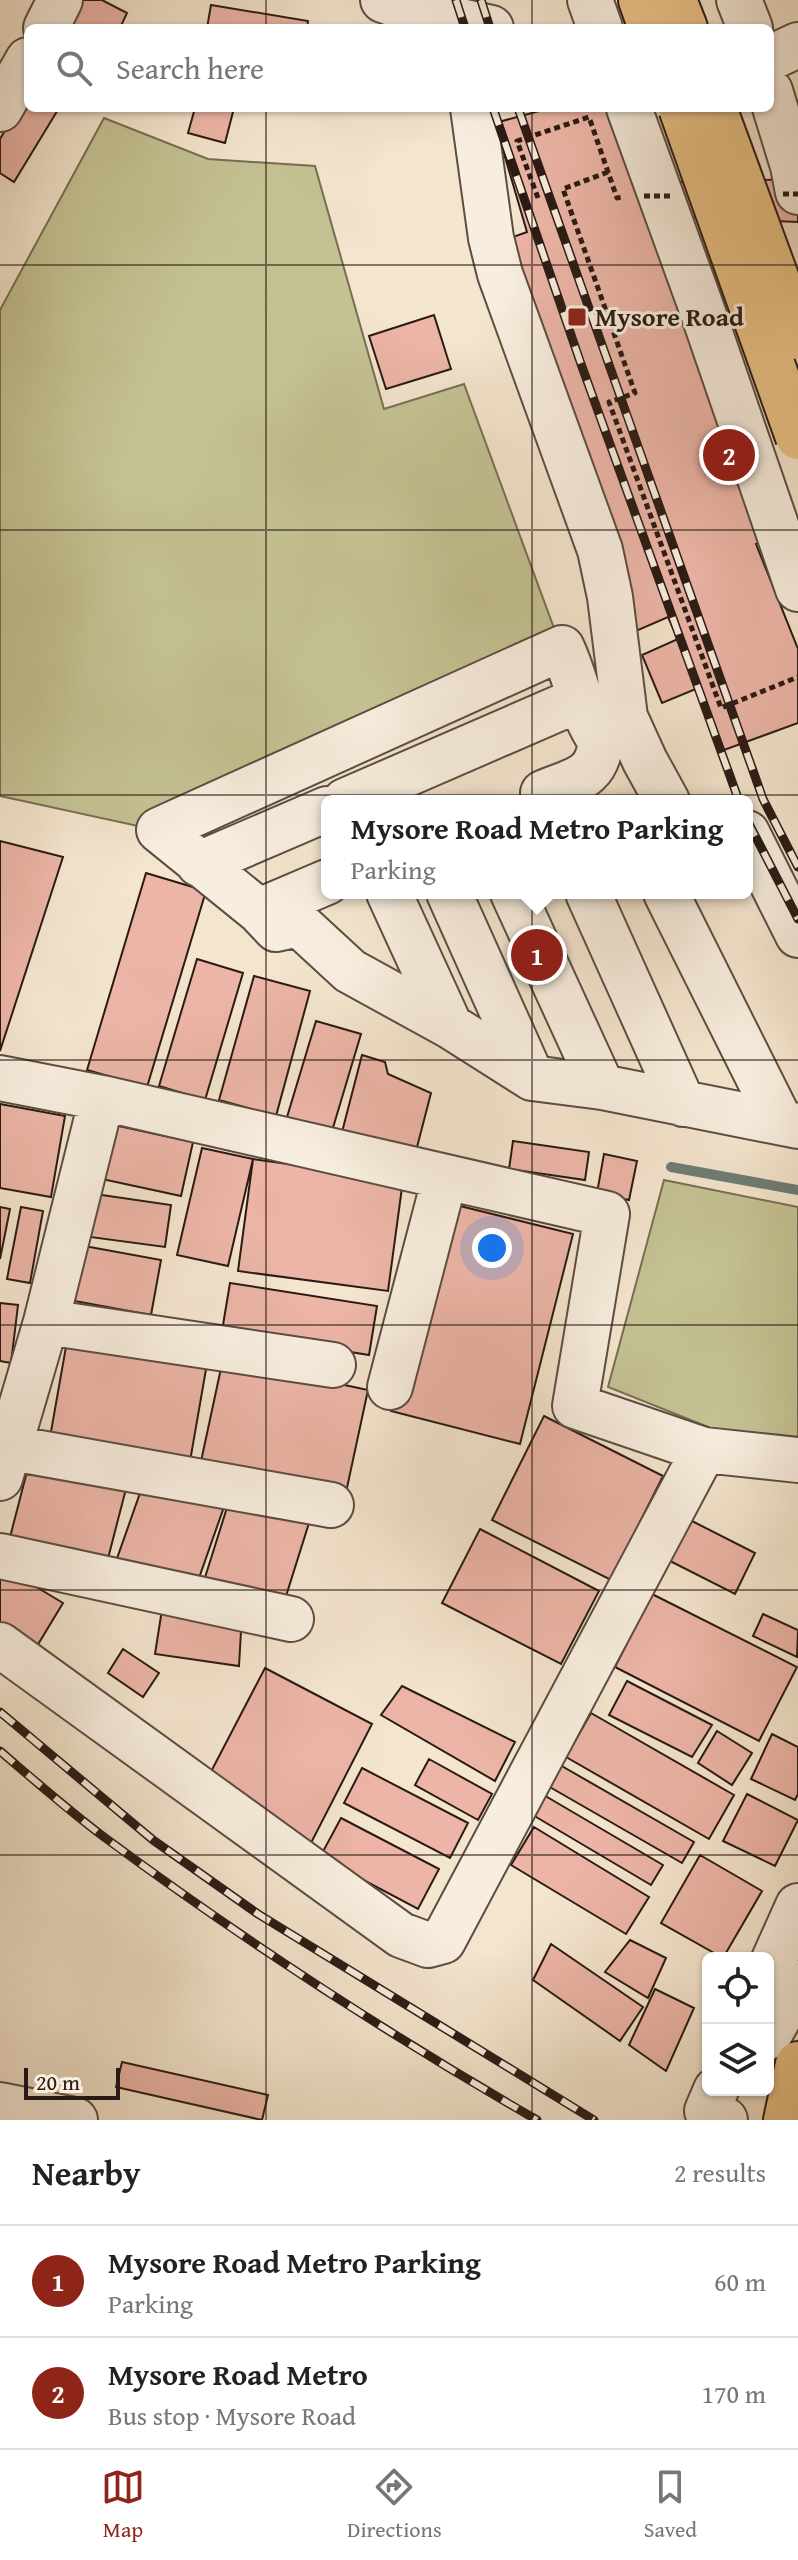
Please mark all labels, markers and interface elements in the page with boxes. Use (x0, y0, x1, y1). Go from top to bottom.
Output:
search box (24, 24, 774, 112)
icon: search (52, 46, 96, 90)
text: Search here (116, 46, 264, 90)
place label: Mysore Road (595, 297, 744, 336)
marker: Mysore Road (566, 306, 588, 328)
pin: 2 (703, 425, 755, 485)
popup (321, 795, 753, 899)
text: Mysore Road Metro Parking (351, 806, 723, 850)
text: Parking (351, 850, 436, 889)
pin: 1 (511, 925, 563, 985)
your location (472, 1228, 512, 1268)
map controls (702, 1952, 774, 2096)
button: locate (702, 1952, 774, 2024)
button: layers (702, 2024, 774, 2096)
scale bar (24, 2064, 120, 2100)
text: 20 m (36, 2066, 80, 2098)
text: Nearby (32, 2148, 141, 2197)
text: 2 results (674, 2153, 766, 2192)
text: Mysore Road Metro Parking (108, 2240, 481, 2284)
text: 1 (51, 2262, 65, 2301)
text: 60 m (714, 2262, 766, 2301)
text: Parking (108, 2284, 193, 2323)
text: Mysore Road Metro (108, 2352, 368, 2396)
text: 2 (51, 2374, 65, 2413)
text: 170 m (701, 2374, 766, 2413)
text: Bus stop · Mysore Road (108, 2396, 356, 2435)
tab: Map (101, 2465, 145, 2545)
tab: Directions (347, 2465, 442, 2545)
tab: Saved (644, 2465, 697, 2545)

